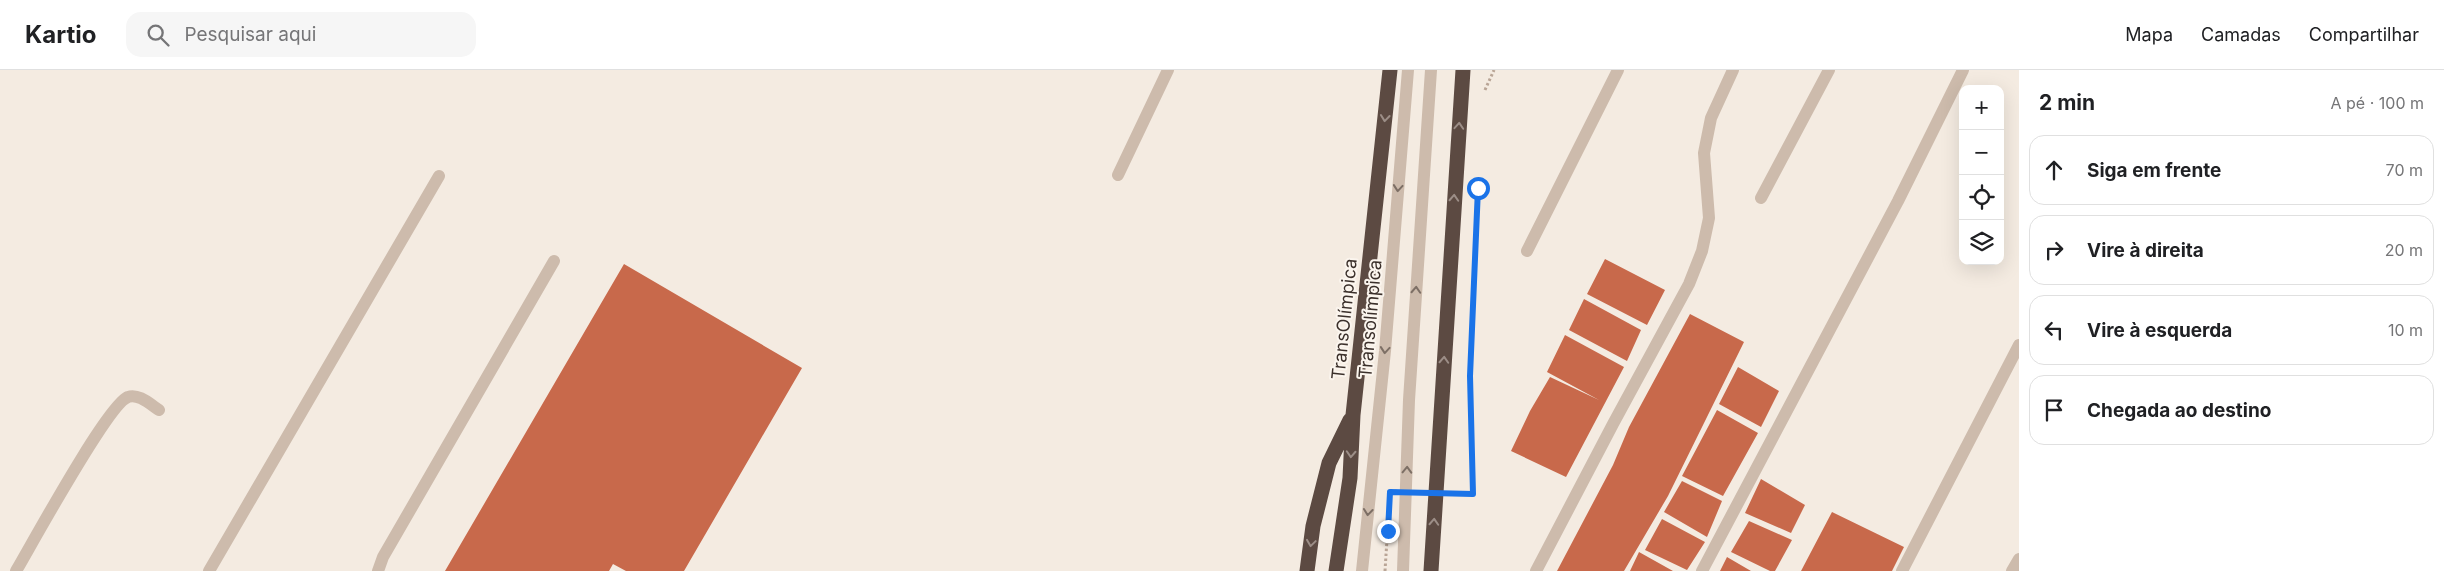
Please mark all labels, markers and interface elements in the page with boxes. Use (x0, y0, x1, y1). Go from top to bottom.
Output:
search box (126, 12, 476, 57)
text: Kartio (25, 20, 96, 49)
icon: search (144, 21, 172, 49)
text: Pesquisar aqui (184, 23, 316, 46)
text: Mapa (2125, 24, 2173, 45)
text: Camadas (2201, 24, 2281, 45)
text: Compartilhar (2309, 24, 2419, 45)
map controls (1959, 85, 2004, 265)
button: + (1959, 85, 2004, 130)
text: 2 min (2039, 90, 2095, 115)
text: A pé · 100 m (2331, 93, 2424, 113)
one-way arrow (1380, 115, 1391, 123)
one-way arrow (1453, 122, 1464, 130)
button: − (1959, 130, 2004, 175)
icon: ahead (2040, 156, 2068, 184)
text: Siga em frente (2087, 159, 2221, 182)
text: 70 m (2386, 160, 2423, 180)
button: locate (1959, 175, 2004, 220)
route start (1467, 177, 1490, 200)
one-way arrow (1393, 185, 1404, 193)
one-way arrow (1448, 194, 1459, 202)
button: layers (1959, 220, 2004, 265)
icon: right (2040, 236, 2068, 264)
text: Vire à direita (2087, 239, 2204, 262)
text: 20 m (2385, 240, 2423, 260)
street label: TransOlímpica (1327, 257, 1361, 381)
street label: Transolímpica (1354, 259, 1386, 379)
one-way arrow (1410, 286, 1421, 294)
icon: left (2040, 316, 2068, 344)
text: Vire à esquerda (2087, 319, 2232, 342)
text: 10 m (2388, 320, 2423, 340)
one-way arrow (1380, 347, 1391, 355)
one-way arrow (1439, 356, 1450, 364)
icon: arrive (2040, 396, 2068, 424)
text: Chegada ao destino (2087, 399, 2271, 422)
one-way arrow (1346, 450, 1356, 458)
one-way arrow (1401, 466, 1412, 474)
one-way arrow (1363, 508, 1374, 516)
one-way arrow (1429, 518, 1440, 526)
route end (1377, 520, 1400, 543)
one-way arrow (1306, 540, 1317, 548)

